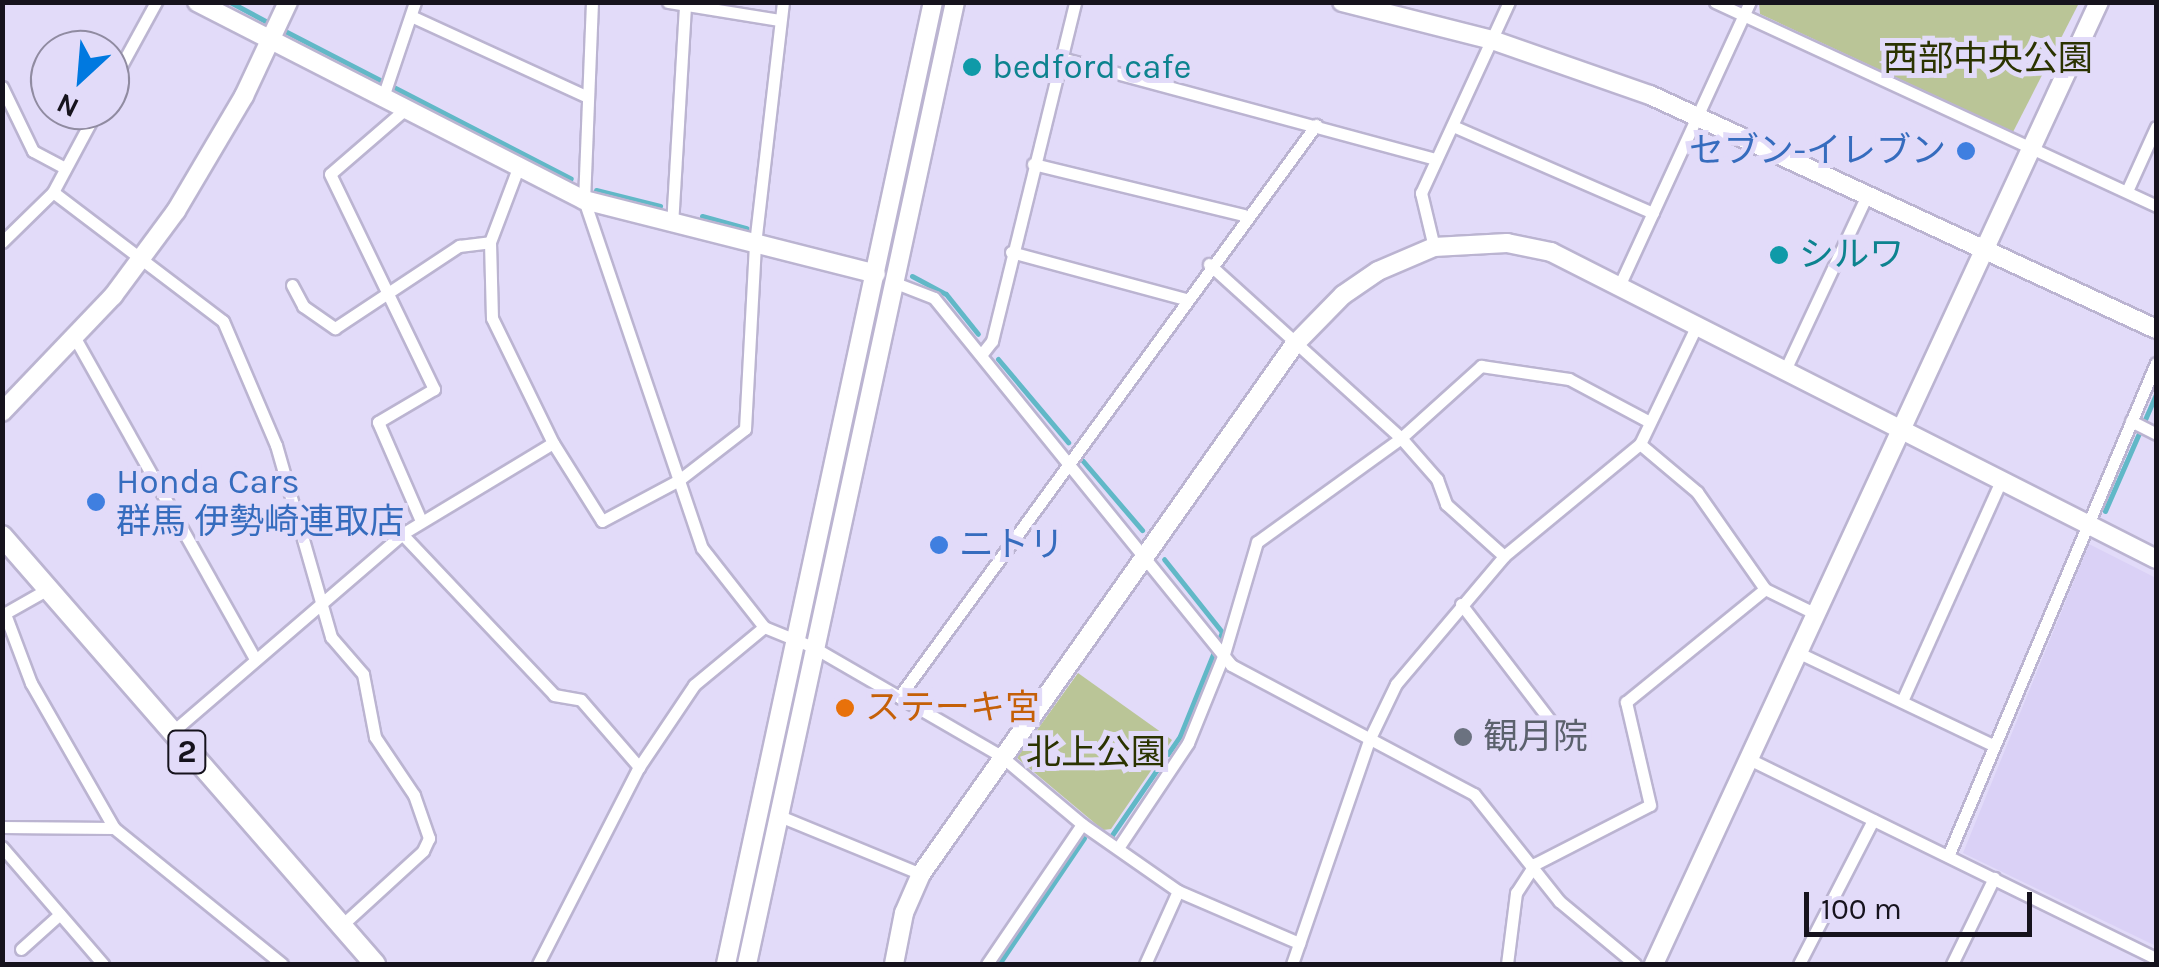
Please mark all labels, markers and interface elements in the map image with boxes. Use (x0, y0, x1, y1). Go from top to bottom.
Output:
north arrow (30, 30, 130, 130)
park label: 西部中央公園 (1883, 38, 2093, 80)
place label: bedford cafe (992, 46, 1192, 88)
marker: bedford cafe (961, 56, 983, 78)
text: N (51, 86, 84, 125)
place label: セブン-イレブン (1689, 130, 1946, 172)
marker: セブン-イレブン (1955, 140, 1977, 162)
place label: シルワ (1799, 234, 1904, 276)
marker: シルワ (1768, 244, 1790, 266)
place label: Honda Cars 群馬 伊勢崎連取店 (116, 461, 404, 543)
marker: Honda Cars 群馬 伊勢崎連取店 (85, 491, 107, 513)
place label: ニトリ (959, 524, 1064, 566)
marker: ニトリ (928, 534, 950, 556)
place label: ステーキ宮 (865, 687, 1040, 729)
marker: ステーキ宮 (834, 697, 856, 719)
place label: 観月院 (1483, 716, 1588, 758)
road number: 2 (167, 725, 207, 779)
marker: 観月院 (1452, 726, 1474, 748)
park label: 北上公園 (1026, 732, 1166, 774)
scale bar (1809, 872, 2036, 934)
text: 100 m (1821, 891, 1902, 927)

